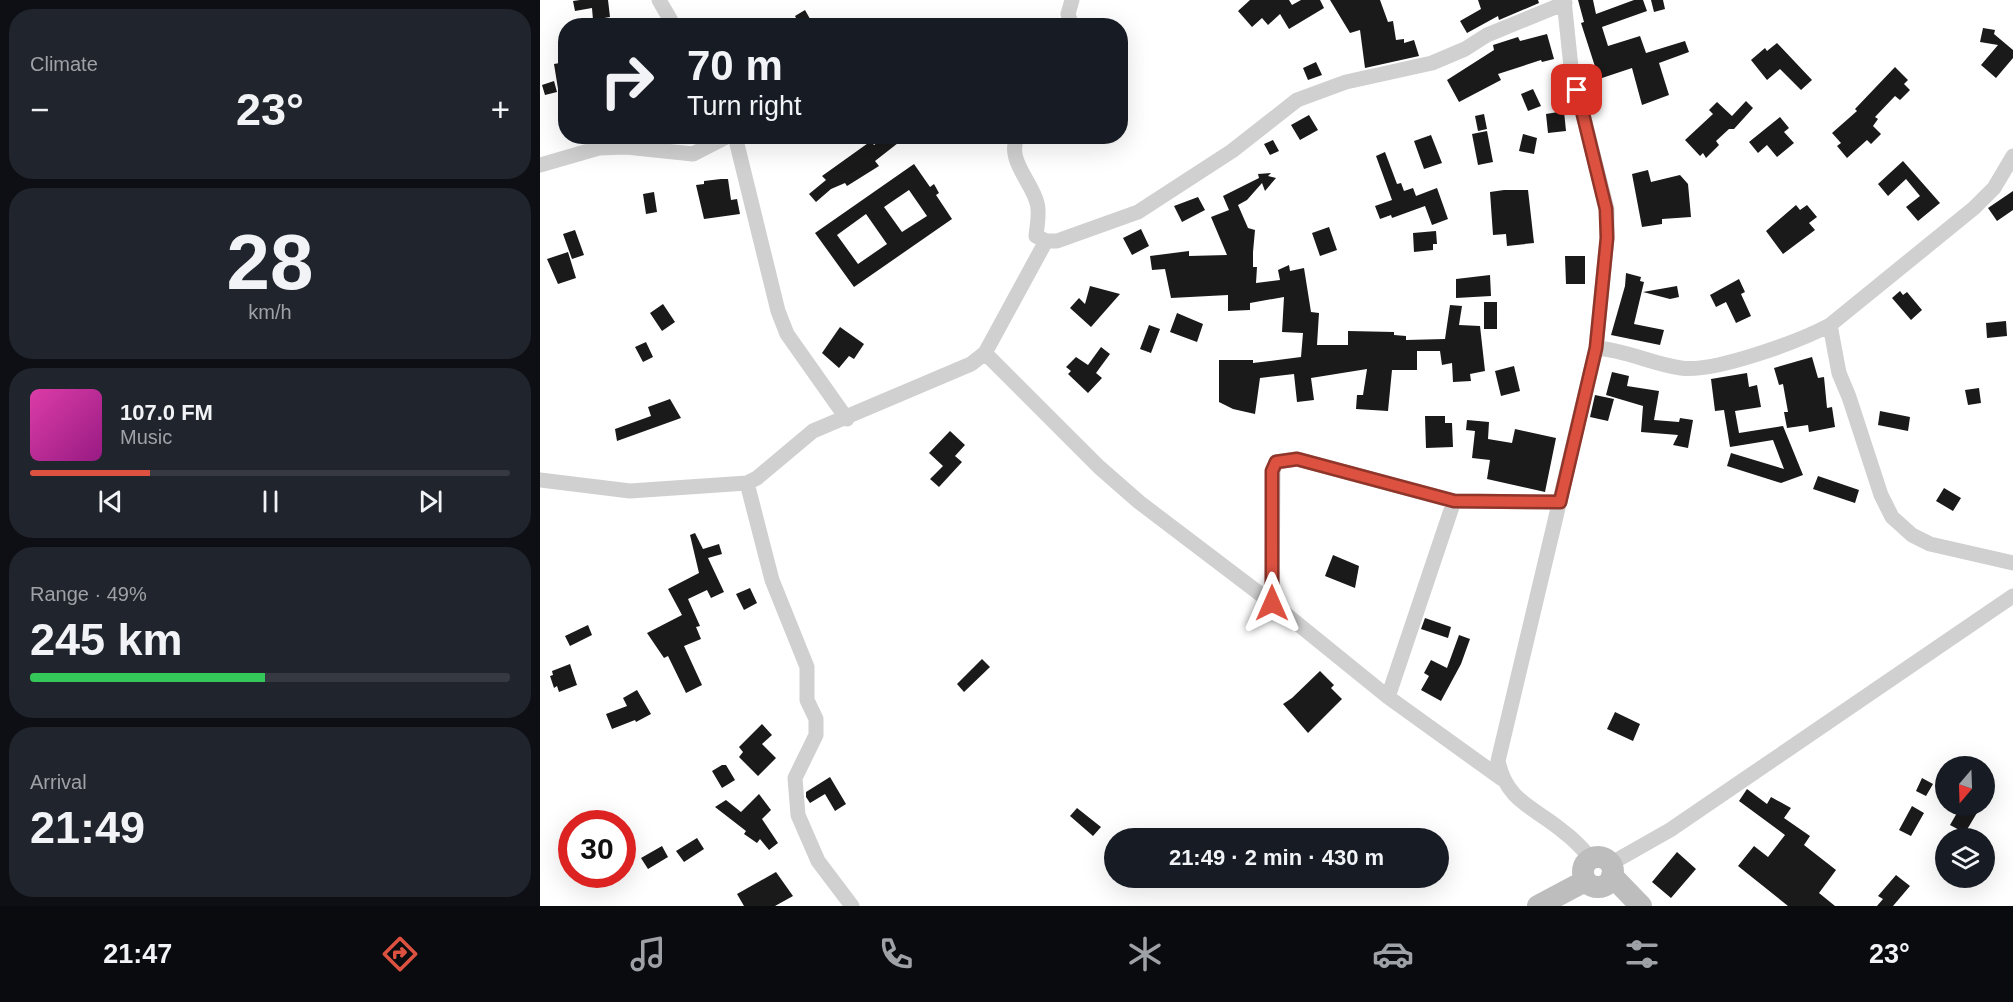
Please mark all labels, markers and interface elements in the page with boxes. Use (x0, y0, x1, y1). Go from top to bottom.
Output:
icon: right (588, 42, 666, 120)
text: 70 m (687, 42, 783, 89)
text: Climate (30, 53, 98, 75)
pin (1551, 64, 1602, 115)
icon: arrive (1560, 73, 1593, 106)
text: 23° (236, 84, 304, 135)
text: − (30, 91, 49, 128)
text: + (491, 91, 510, 128)
text: Turn right (687, 91, 802, 121)
text: 28 (227, 218, 313, 306)
text: km/h (248, 301, 292, 323)
text: 107.0 FM (120, 400, 213, 425)
text: Music (120, 426, 172, 448)
icon: previous (94, 485, 127, 518)
icon: pause (254, 485, 287, 518)
icon: next (414, 485, 447, 518)
position arrow (1240, 571, 1304, 635)
text: Range · 49% (30, 583, 147, 605)
text: 245 km (30, 614, 183, 665)
north arrow (1935, 756, 1995, 816)
map controls (1935, 756, 1995, 888)
text: Arrival (30, 771, 87, 793)
text: 21:49 (30, 802, 145, 853)
speed limit sign: 30 (558, 810, 636, 888)
button: layers (1935, 828, 1995, 888)
text: 21:49 · 2 min · 430 m (1169, 845, 1384, 870)
icon: directions (379, 933, 421, 975)
icon: music (627, 933, 669, 975)
icon: phone (875, 933, 917, 975)
icon: climate (1124, 933, 1166, 975)
icon: car (1372, 933, 1414, 975)
icon: filters (1621, 933, 1663, 975)
text: 21:47 (103, 939, 172, 969)
text: 23° (1869, 939, 1910, 969)

